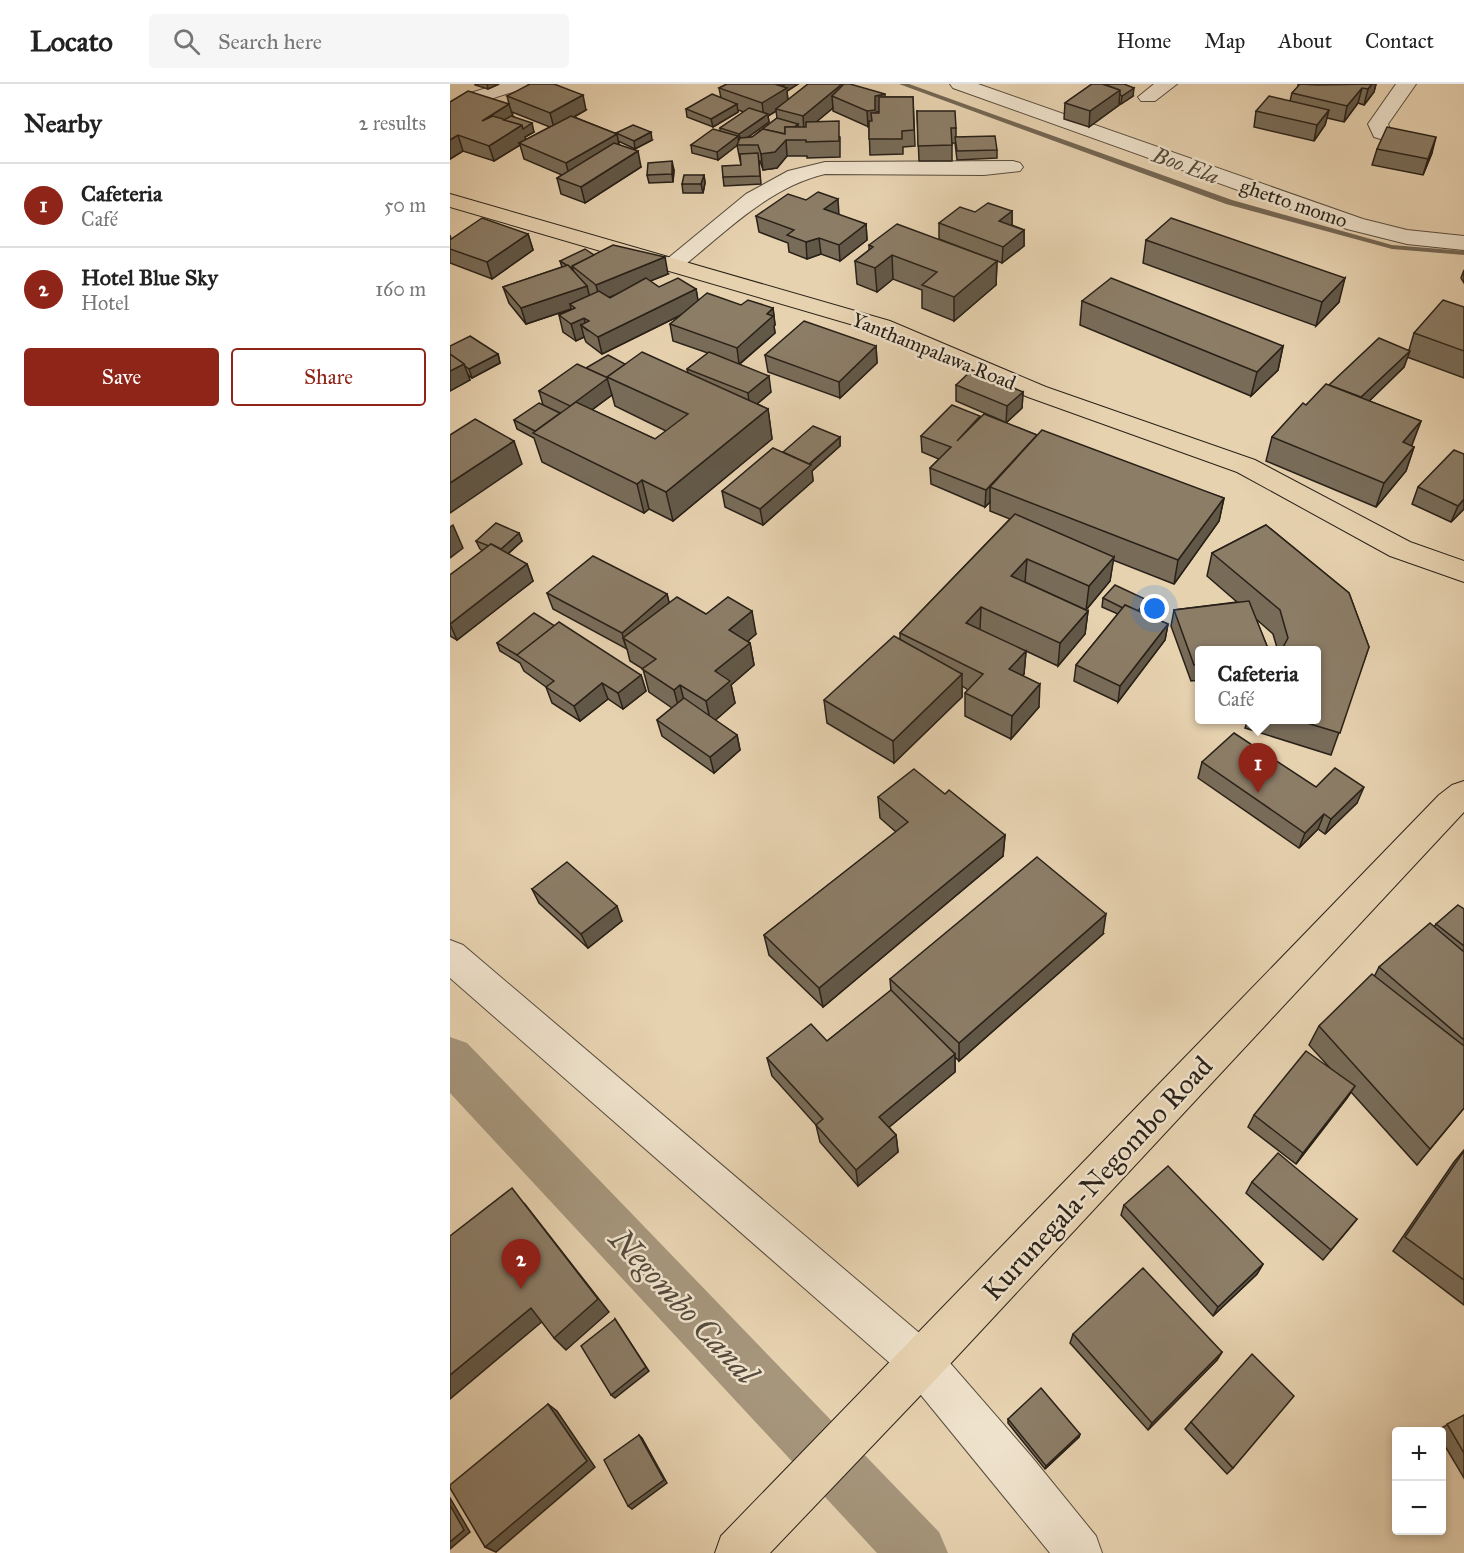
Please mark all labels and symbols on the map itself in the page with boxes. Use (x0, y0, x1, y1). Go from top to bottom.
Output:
water label: Boo Ela (1148, 141, 1223, 190)
street label: ghetto momo (1237, 174, 1351, 233)
street label: Yanthampalawa Road (849, 307, 1019, 395)
your location (1140, 594, 1169, 623)
pin: 1 (1238, 744, 1278, 793)
street label: Kurunegala-Negombo Road (975, 1049, 1220, 1308)
water label: Negombo Canal (600, 1219, 768, 1394)
pin: 2 (502, 1240, 540, 1289)

